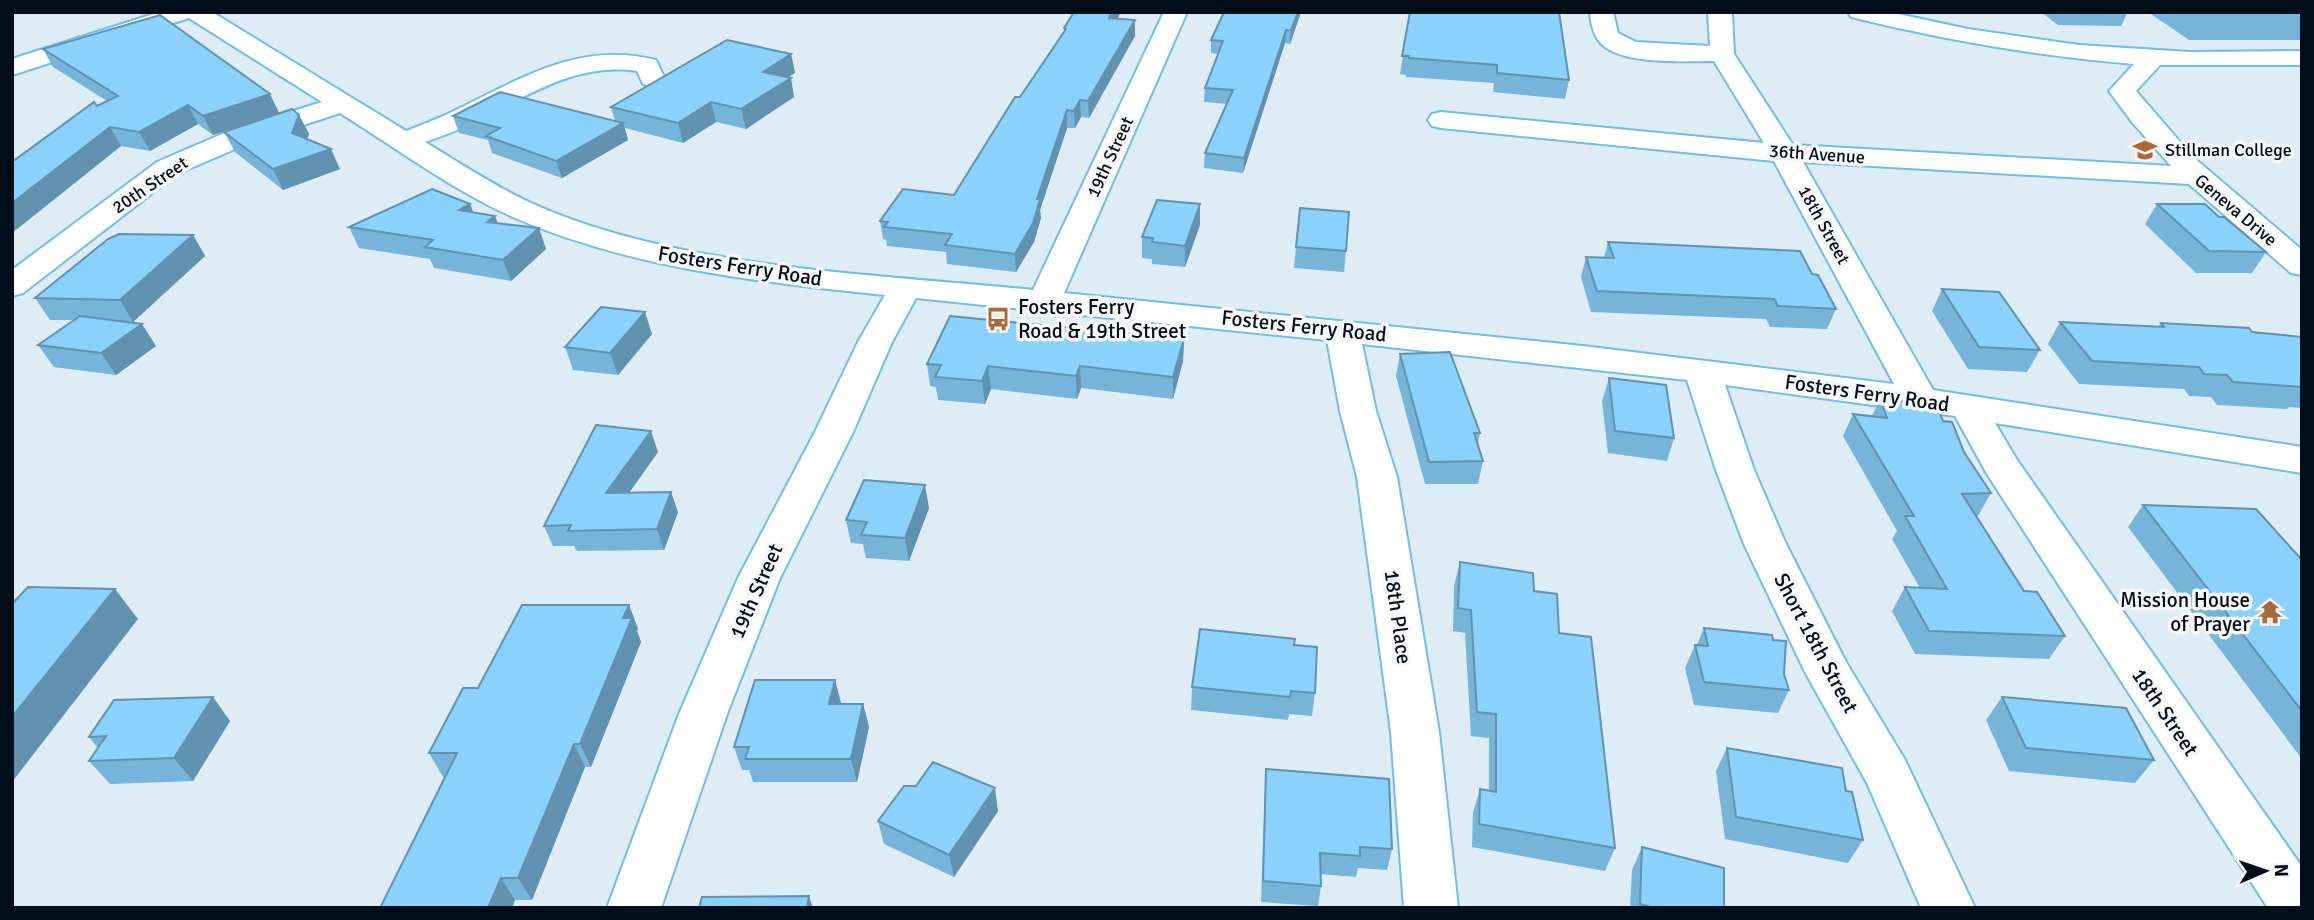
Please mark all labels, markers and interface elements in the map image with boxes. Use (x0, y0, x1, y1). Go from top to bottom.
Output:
street label: 19th Street (1082, 113, 1138, 201)
school or university icon: Stillman College (2131, 136, 2159, 164)
place label: Stillman College (2165, 139, 2292, 161)
street label: 36th Avenue (1768, 140, 1866, 168)
street label: 20th Street (108, 152, 192, 218)
street label: Geneva Drive (2190, 169, 2282, 251)
street label: 18th Street (1793, 182, 1855, 268)
street label: Fosters Ferry Road (656, 240, 824, 292)
place label: Fosters Ferry Road & 19th Street (1018, 294, 1186, 344)
street label: Fosters Ferry Road (1220, 304, 1388, 348)
bus stop icon: Fosters Ferry Road & 19th Street (984, 305, 1012, 333)
street label: Fosters Ferry Road (1783, 369, 1951, 417)
street label: 19th Street (724, 540, 788, 642)
street label: 18th Place (1379, 568, 1417, 666)
street label: Short 18th Street (1768, 568, 1864, 718)
place label: Mission House of Prayer (2120, 587, 2250, 637)
temple icon: Mission House of Prayer (2256, 598, 2284, 626)
street label: 18th Street (2126, 663, 2204, 761)
north arrow (2230, 836, 2300, 906)
text: N (2269, 863, 2293, 877)

